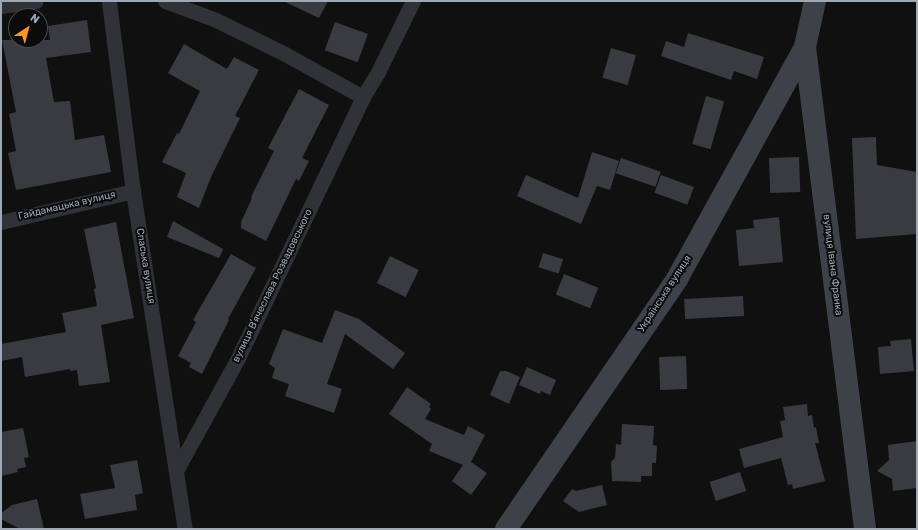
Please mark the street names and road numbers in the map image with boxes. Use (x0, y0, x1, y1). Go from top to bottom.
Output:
street label: Гайдамацька вулиця (17, 189, 117, 223)
street label: вулиця Вʼячеслава Розвадовського (231, 208, 315, 364)
street label: вулиця Івана Франка (820, 214, 844, 316)
street label: Спаська вулиця (133, 227, 157, 305)
street label: Українська вулиця (636, 253, 694, 335)

